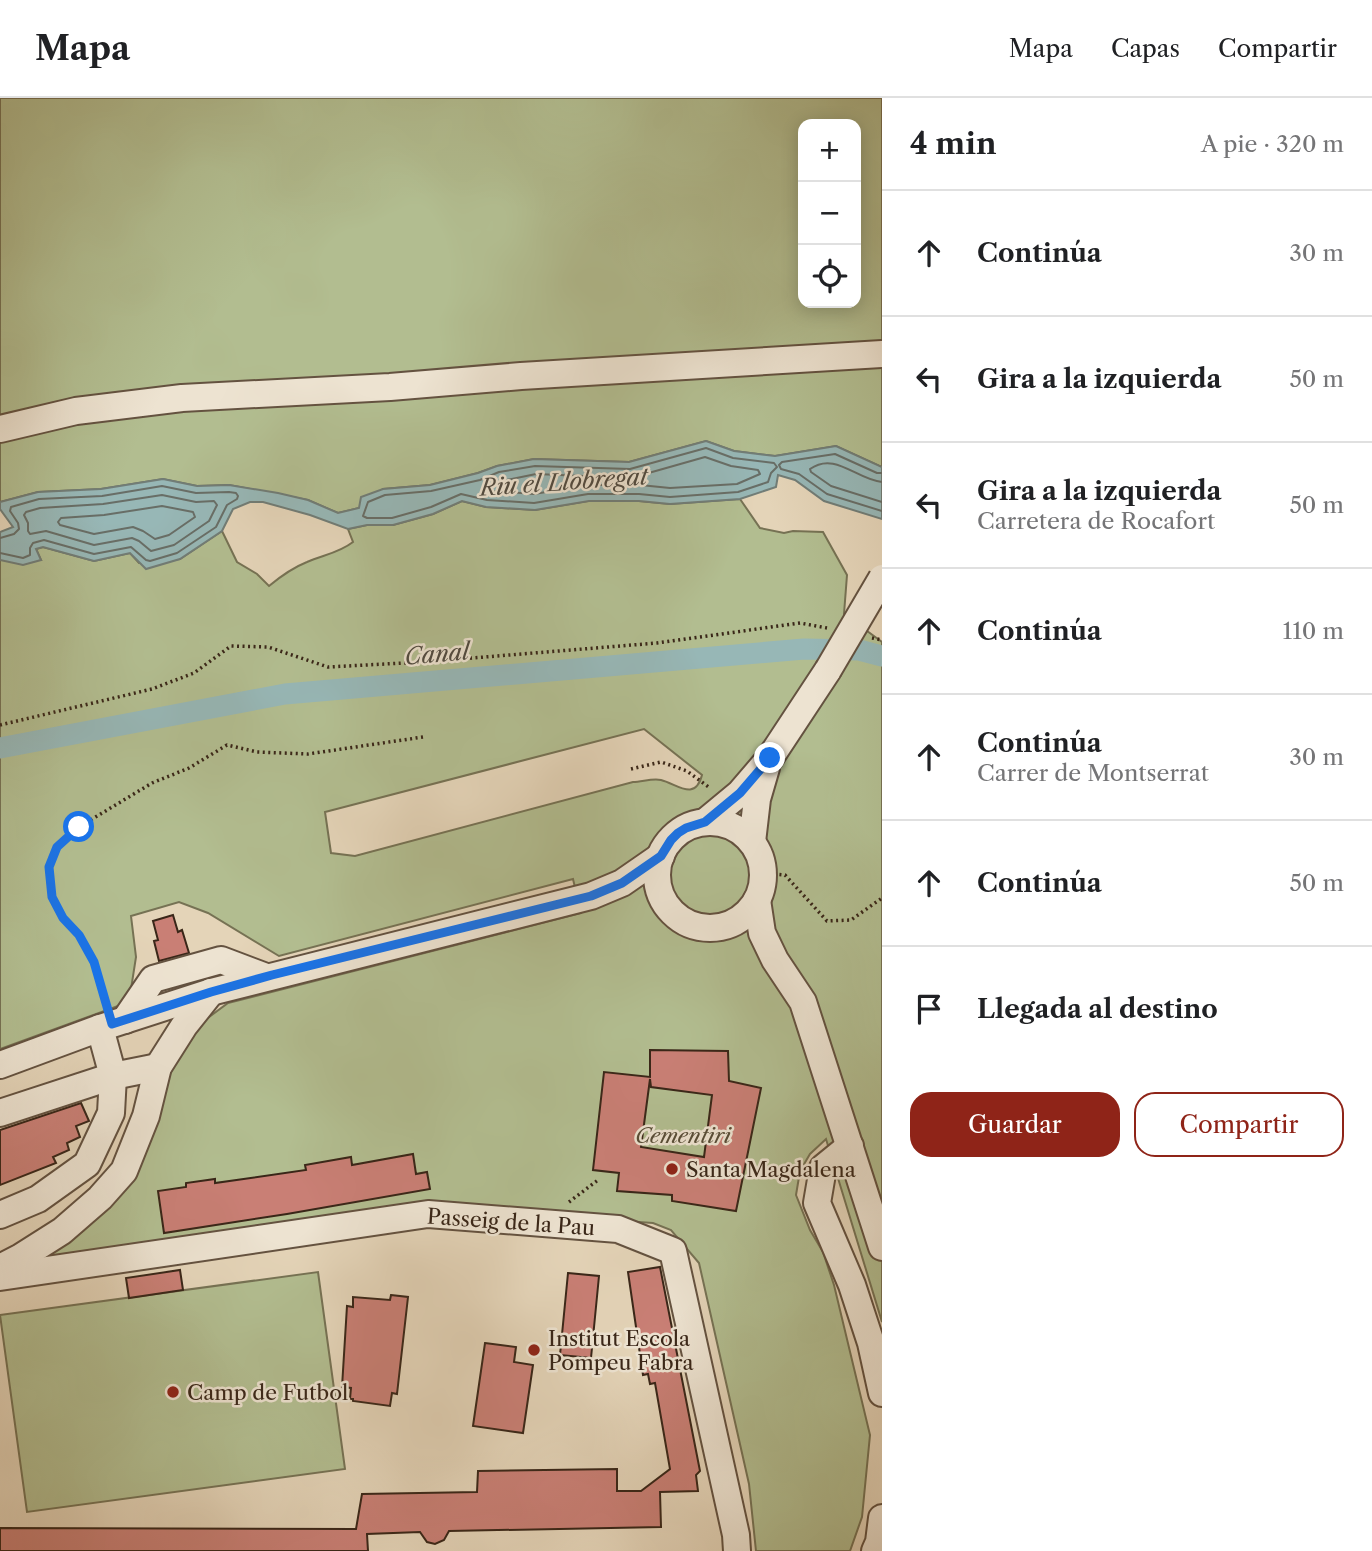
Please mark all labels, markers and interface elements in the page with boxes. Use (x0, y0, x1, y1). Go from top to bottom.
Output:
text: Mapa (35, 28, 130, 69)
text: Mapa (1009, 34, 1073, 63)
text: Capas (1111, 34, 1180, 63)
text: Compartir (1218, 34, 1337, 63)
map controls (798, 119, 861, 308)
button: + (798, 119, 861, 182)
text: 4 min (910, 125, 996, 162)
text: A pie · 320 m (1201, 130, 1344, 158)
button: − (798, 182, 861, 245)
icon: ahead (910, 234, 948, 272)
text: Continúa (977, 237, 1102, 269)
text: 30 m (1289, 239, 1344, 267)
button: locate (798, 245, 861, 308)
icon: left (910, 360, 948, 398)
text: Gira a la izquierda (977, 363, 1222, 395)
text: 50 m (1289, 365, 1344, 393)
water label: Riu el Llobregat (477, 462, 651, 502)
text: Gira a la izquierda (977, 475, 1222, 507)
icon: left (910, 486, 948, 524)
text: 50 m (1289, 491, 1344, 519)
text: Carretera de Rocafort (977, 507, 1215, 535)
icon: ahead (910, 612, 948, 650)
text: Continúa (977, 615, 1102, 647)
text: 110 m (1283, 617, 1344, 645)
water label: Canal (403, 637, 473, 671)
text: Continúa (977, 727, 1102, 759)
icon: ahead (910, 738, 948, 776)
route end (754, 742, 785, 773)
text: 30 m (1289, 743, 1344, 771)
text: Carrer de Montserrat (977, 759, 1209, 787)
route start (63, 811, 94, 842)
icon: ahead (910, 864, 948, 902)
text: Continúa (977, 867, 1102, 899)
text: 50 m (1289, 869, 1344, 897)
icon: arrive (910, 990, 948, 1028)
text: Llegada al destino (977, 993, 1218, 1025)
button: Guardar (910, 1092, 1120, 1157)
button: Compartir (1134, 1092, 1344, 1157)
park label: Cementiri (635, 1123, 732, 1148)
place label: Santa Magdalena (686, 1157, 857, 1182)
marker: Santa Magdalena (664, 1161, 680, 1177)
street label: Passeig de la Pau (426, 1204, 596, 1240)
place label: Institut Escola Pompeu Fabra (548, 1326, 694, 1375)
marker: Institut Escola Pompeu Fabra (526, 1342, 542, 1358)
place label: Camp de Futbol (187, 1380, 348, 1405)
marker: Camp de Futbol (165, 1384, 181, 1400)

